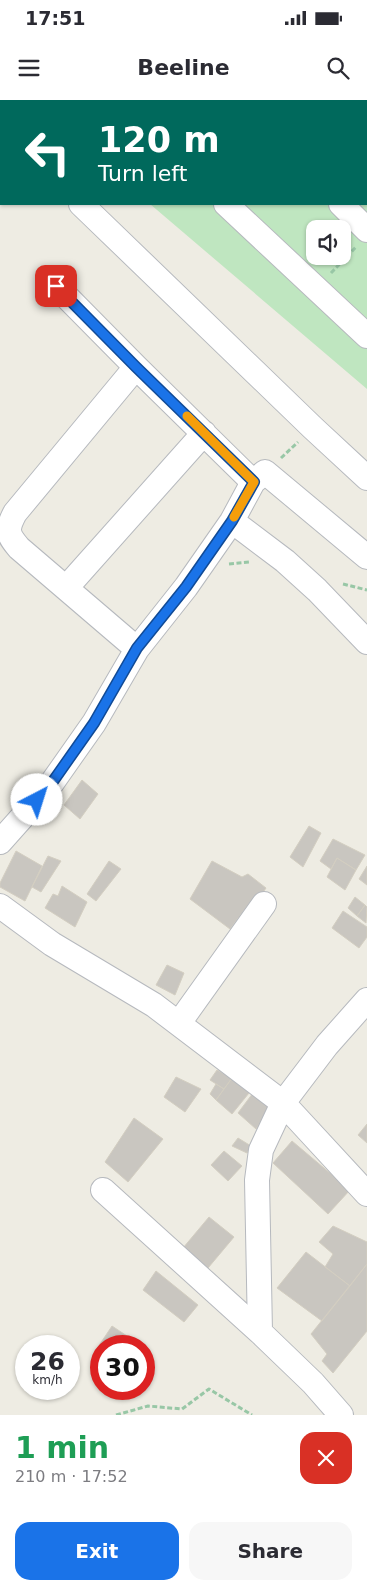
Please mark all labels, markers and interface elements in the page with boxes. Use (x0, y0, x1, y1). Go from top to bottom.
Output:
text: 17:51 (25, 7, 85, 29)
icon: menu (15, 54, 43, 82)
icon: search (324, 54, 352, 82)
text: Beeline (137, 55, 230, 80)
icon: left (15, 120, 80, 185)
text: 120 m (98, 120, 220, 160)
text: Turn left (98, 161, 187, 186)
map controls (306, 220, 351, 265)
button: sound (306, 220, 351, 265)
pin (35, 265, 77, 307)
icon: arrive (42, 272, 70, 300)
position arrow (10, 773, 62, 825)
speed limit sign: 30 (90, 1335, 155, 1400)
text: 26 (30, 1347, 65, 1376)
text: km/h (32, 1373, 63, 1387)
text: 1 min (15, 1430, 109, 1465)
button: close (300, 1432, 352, 1484)
text: 210 m · 17:52 (15, 1467, 128, 1486)
button: Exit (15, 1522, 179, 1580)
button: Share (189, 1522, 352, 1580)

